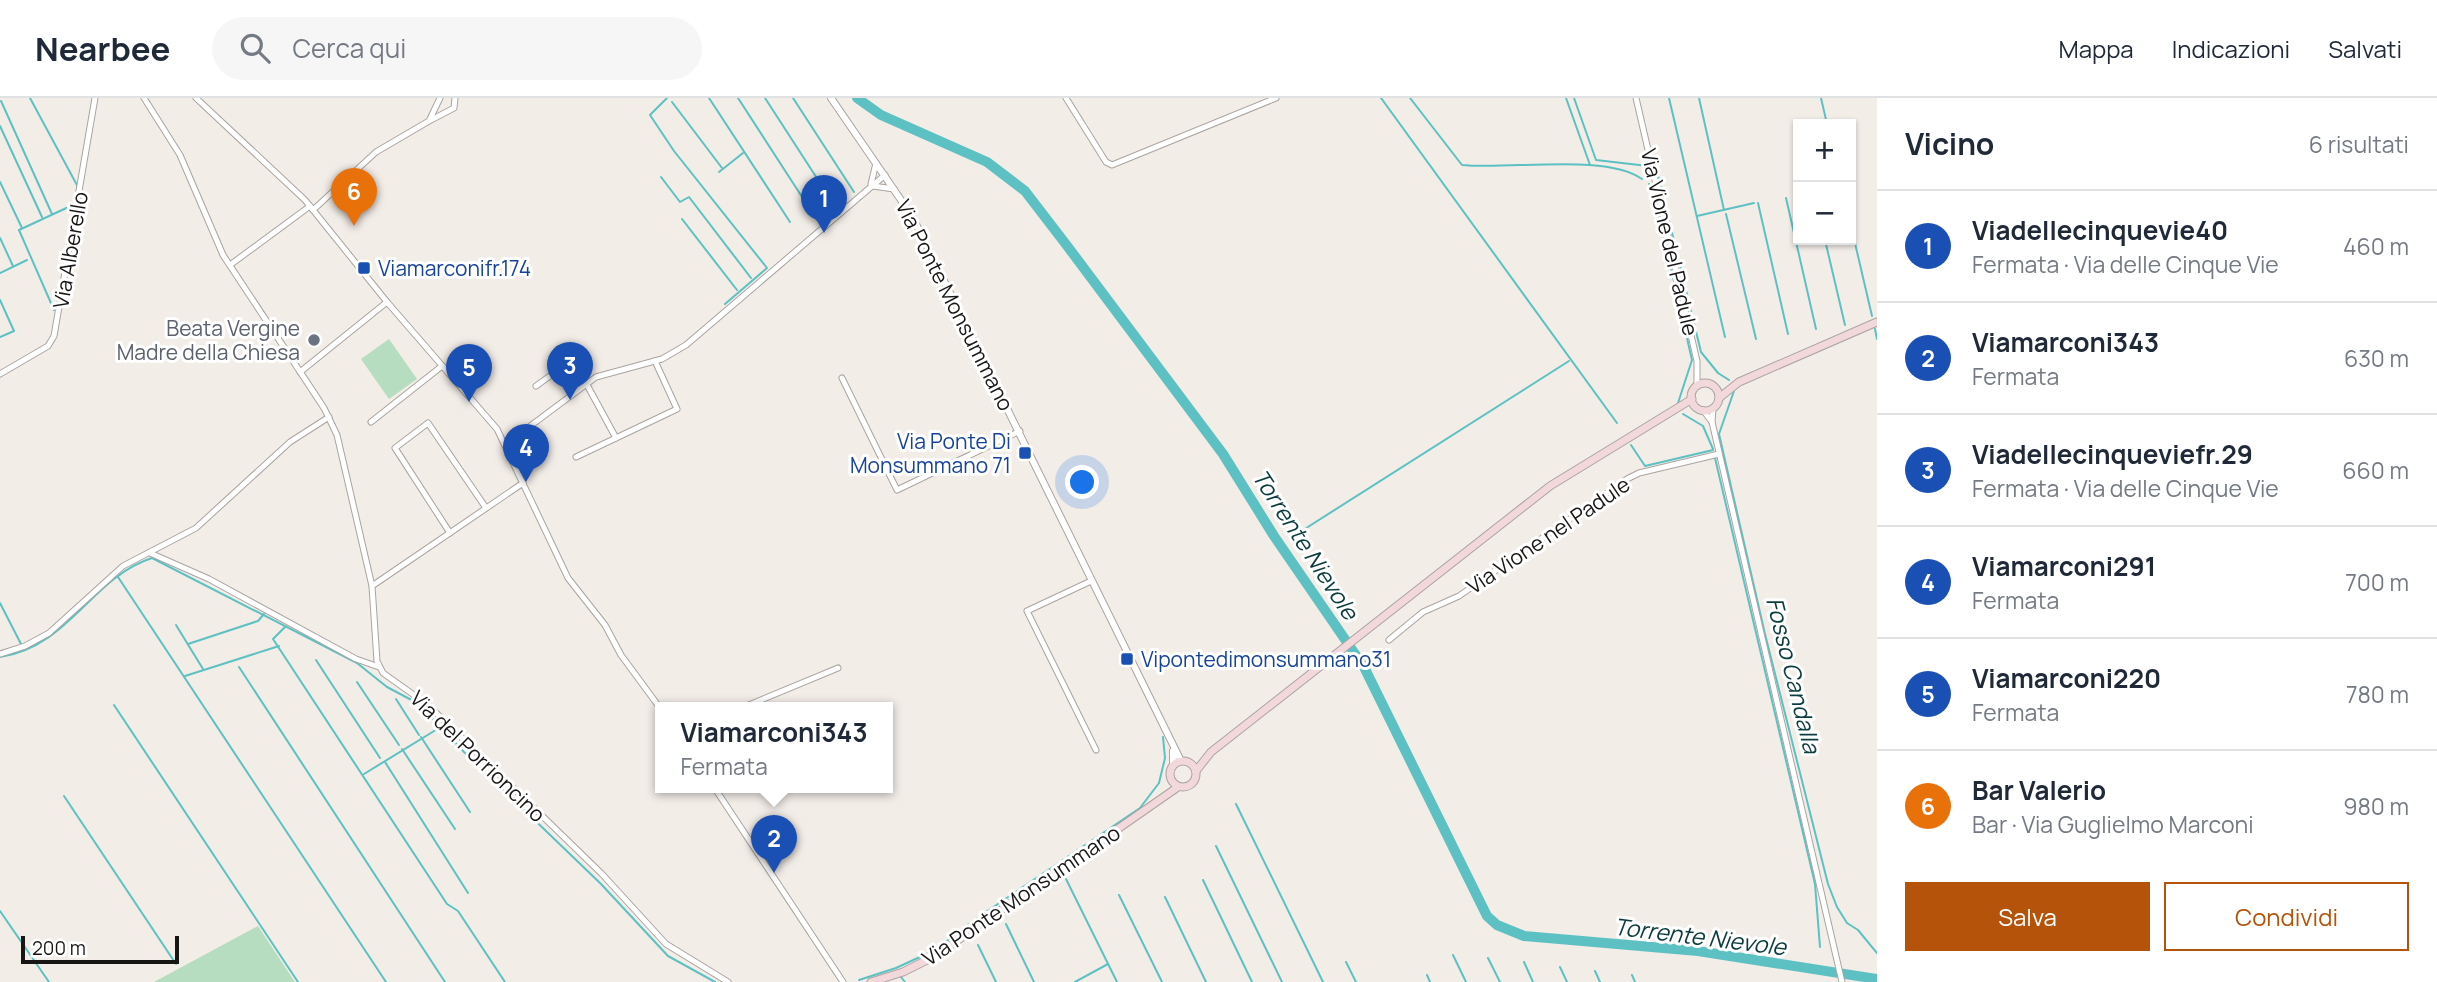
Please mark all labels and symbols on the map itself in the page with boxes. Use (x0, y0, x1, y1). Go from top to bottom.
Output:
street label: Via Vione del Padule (1635, 146, 1705, 338)
pin: 6 (331, 168, 377, 226)
pin: 1 (801, 175, 847, 233)
street label: Via Alberello (46, 190, 94, 310)
street label: Via Ponte Monsummano (890, 195, 1020, 415)
place label: Viamarconifr.174 (378, 254, 531, 282)
marker: Viamarconifr.174 (356, 260, 372, 276)
place label: Beata Vergine Madre della Chiesa (117, 314, 300, 366)
marker: Beata Vergine Madre della Chiesa (306, 332, 322, 348)
pin: 3 (547, 342, 593, 400)
pin: 5 (446, 344, 492, 402)
pin: 4 (503, 424, 549, 482)
place label: Via Ponte Di Monsummano 71 (850, 427, 1011, 479)
marker: Via Ponte Di Monsummano 71 (1017, 445, 1033, 461)
water label: Torrente Nievole (1245, 463, 1367, 627)
your location (1065, 465, 1099, 499)
street label: Via Vione nel Padule (1461, 470, 1635, 600)
water label: Fosso Candalla (1759, 594, 1829, 758)
place label: Vipontedimonsummano31 (1141, 645, 1391, 673)
marker: Vipontedimonsummano31 (1119, 651, 1135, 667)
street label: Via del Porrioncino (404, 684, 552, 828)
pin: 2 (751, 815, 797, 873)
street label: Via Ponte Monsummano (917, 818, 1125, 972)
water label: Torrente Nievole (1612, 910, 1789, 963)
scale bar (21, 933, 178, 965)

